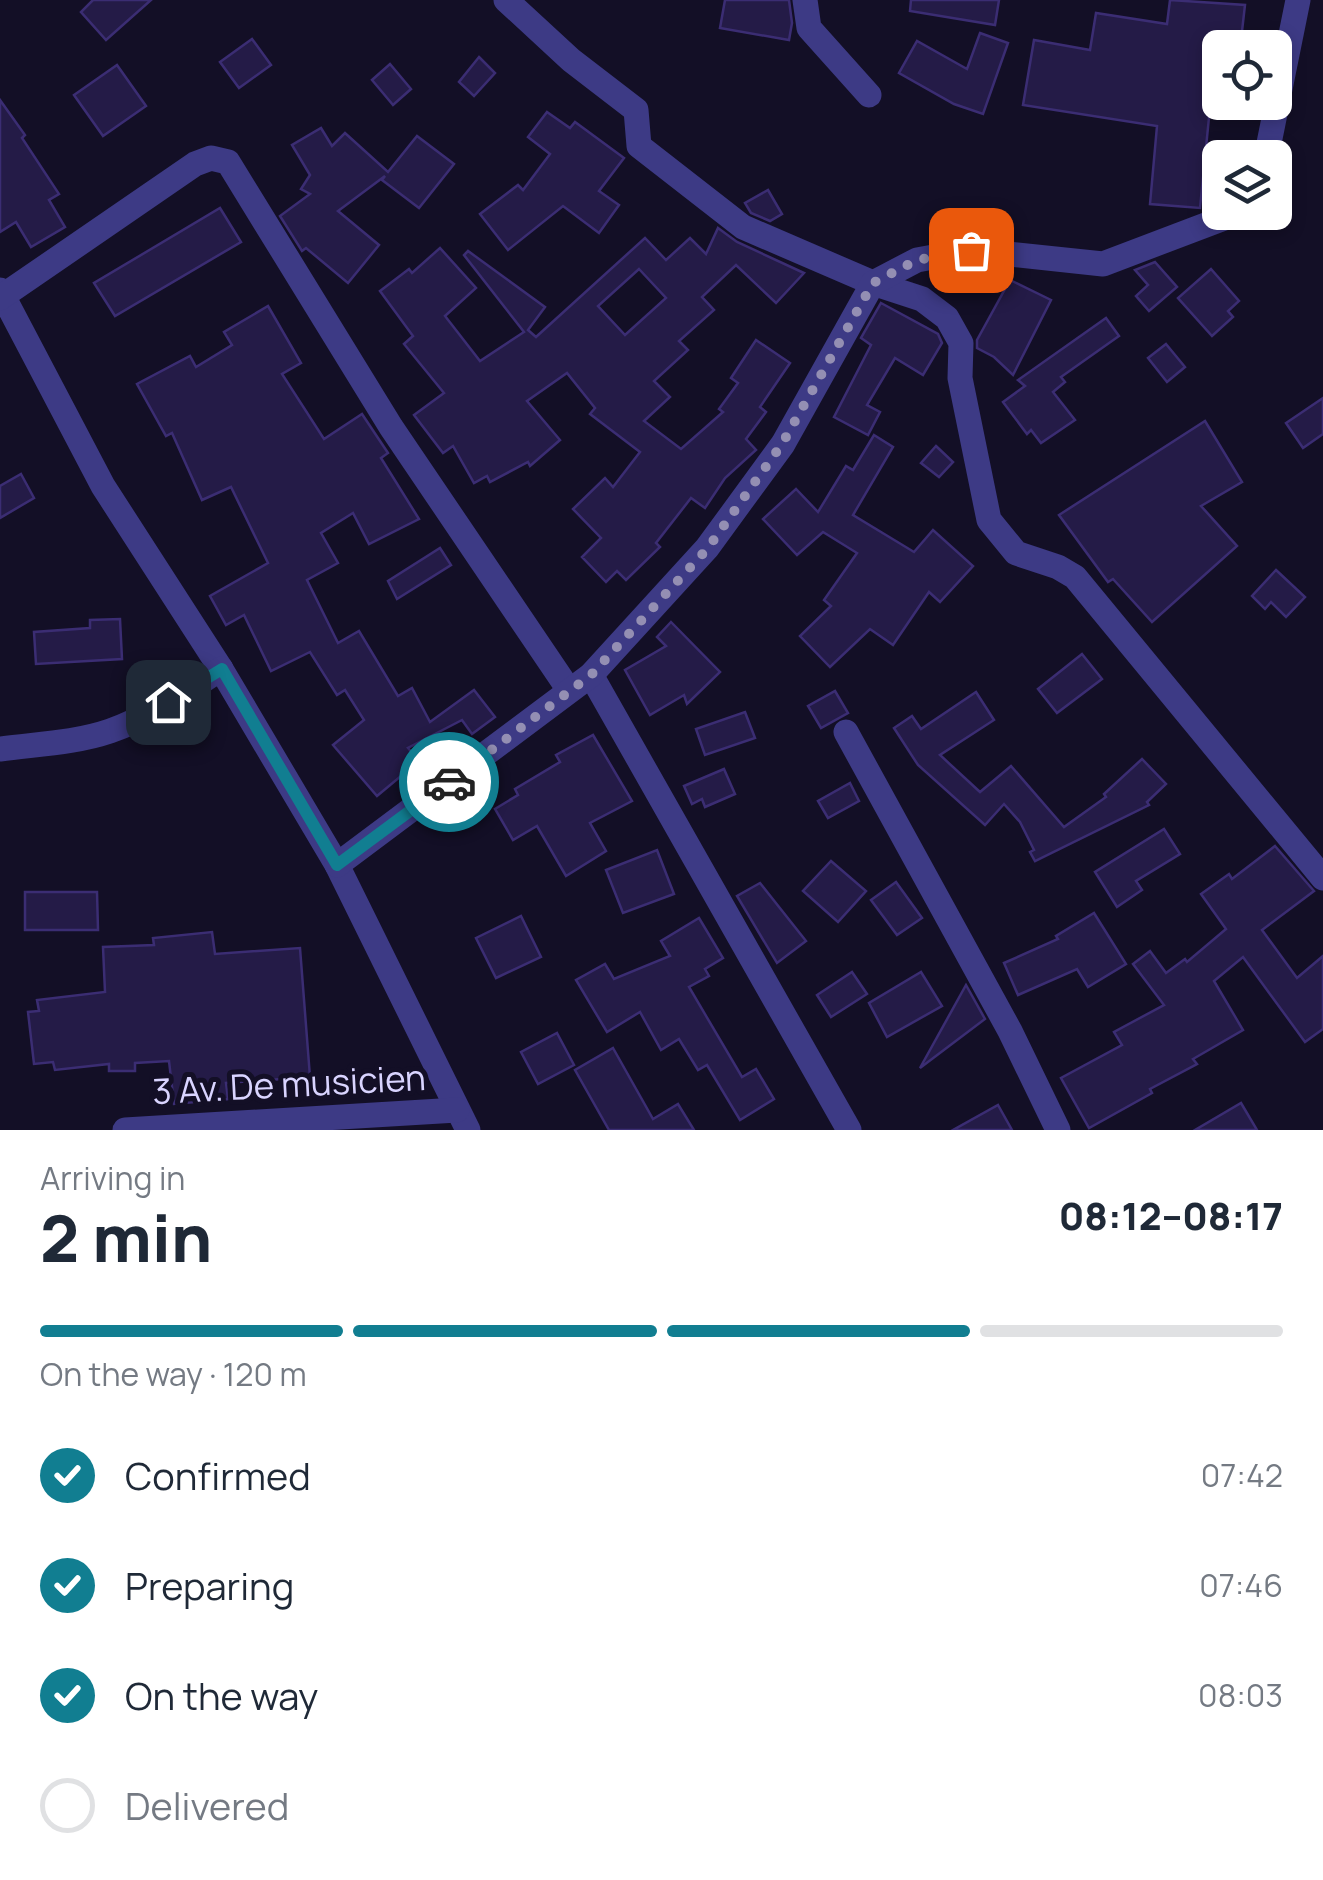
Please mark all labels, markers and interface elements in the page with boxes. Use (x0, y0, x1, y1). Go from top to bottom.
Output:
map controls (1202, 30, 1292, 230)
button: locate (1202, 30, 1292, 120)
button: layers (1202, 140, 1292, 230)
pin (929, 208, 1014, 293)
icon: bag (944, 223, 999, 278)
pin (126, 660, 211, 745)
icon: home (141, 675, 196, 730)
courier (399, 732, 499, 832)
icon: car (422, 755, 477, 810)
street label: 3 Av. De musicien (151, 1053, 427, 1115)
text: Arriving in (40, 1156, 185, 1200)
text: 08:12–08:17 (1059, 1189, 1283, 1241)
text: 2 min (40, 1193, 212, 1282)
text: On the way · 120 m (40, 1352, 307, 1396)
icon: check (40, 1448, 95, 1503)
text: Confirmed (125, 1449, 311, 1501)
text: 07:42 (1201, 1453, 1283, 1497)
icon: check (40, 1558, 95, 1613)
text: Preparing (125, 1559, 294, 1611)
text: 07:46 (1199, 1563, 1283, 1607)
icon: check (40, 1668, 95, 1723)
text: On the way (125, 1669, 318, 1721)
text: 08:03 (1198, 1673, 1283, 1717)
text: Delivered (125, 1779, 289, 1831)

